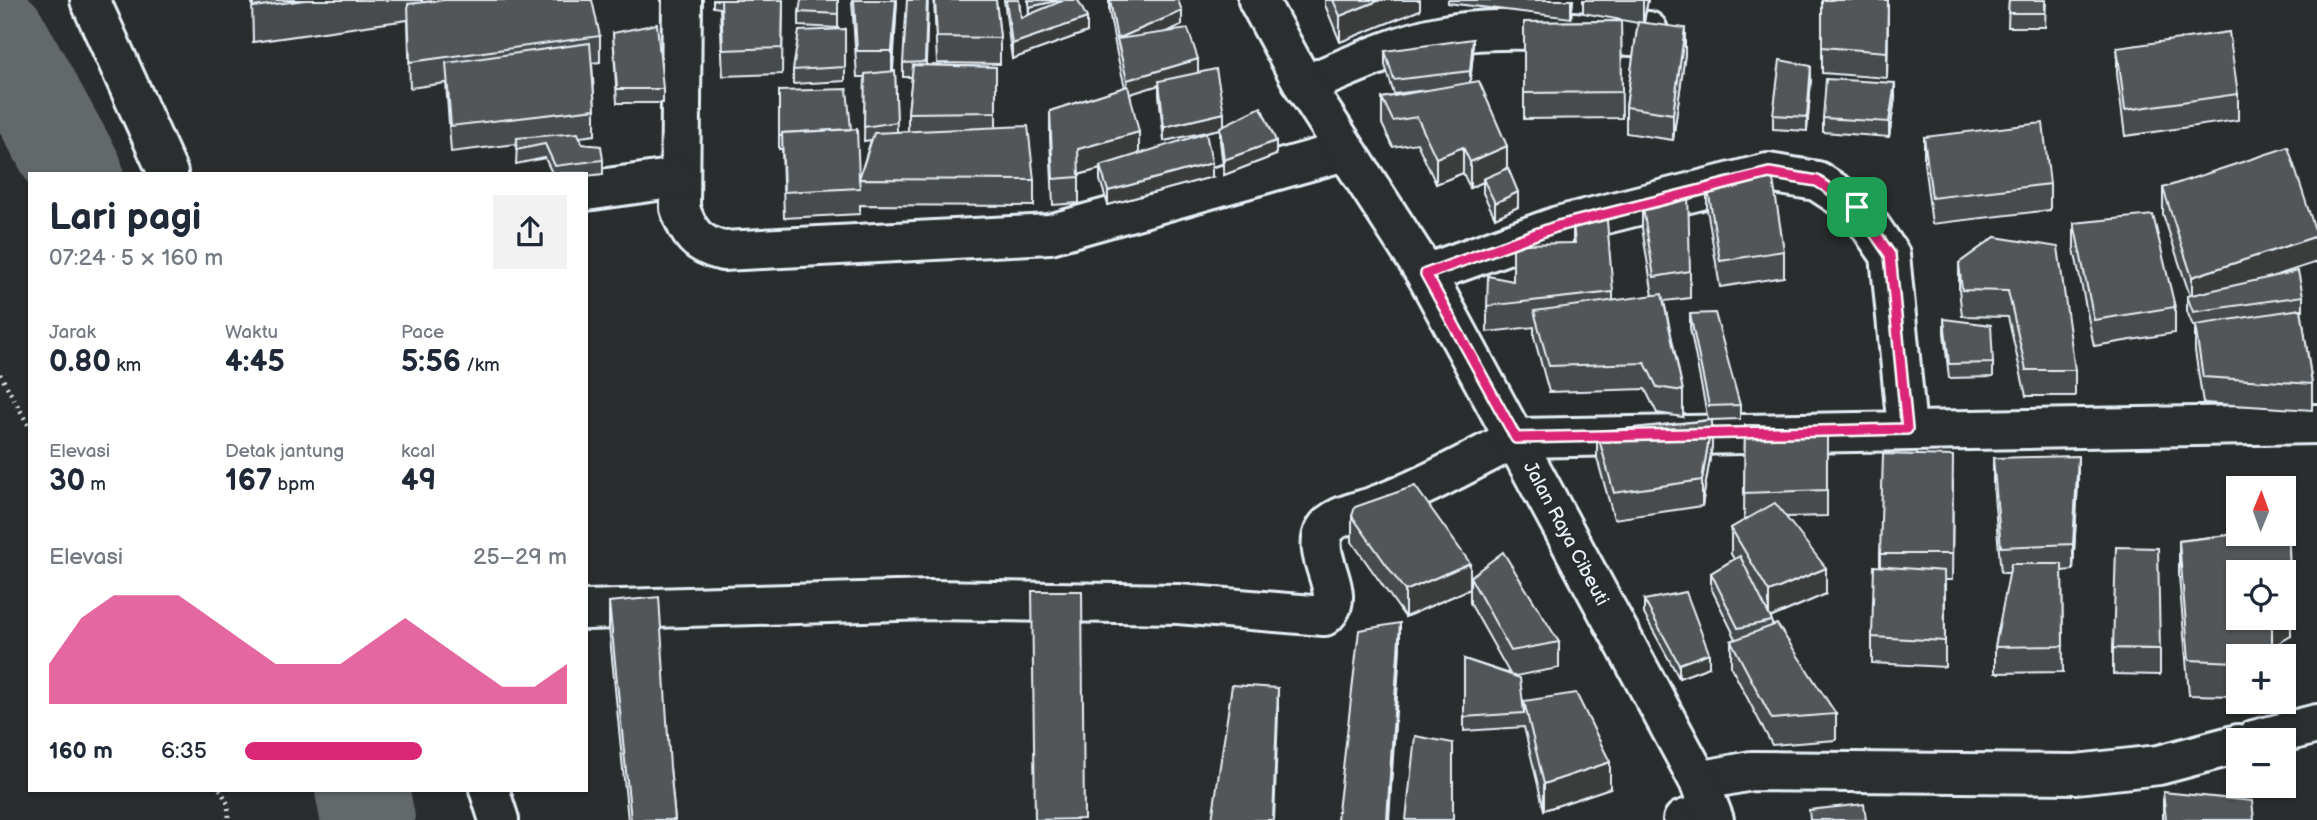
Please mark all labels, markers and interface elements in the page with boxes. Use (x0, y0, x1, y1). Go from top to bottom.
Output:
pin (1827, 177, 1887, 237)
icon: arrive (1838, 188, 1876, 226)
text: Lari pagi (49, 195, 201, 240)
button: share (493, 195, 567, 269)
text: 07:24 · 5 × 160 m (49, 244, 223, 272)
text: Jarak (49, 321, 96, 344)
text: Waktu (225, 321, 278, 344)
text: Pace (401, 321, 444, 344)
text: 0.80 (49, 344, 111, 380)
text: 4:45 (225, 344, 285, 380)
text: 5:56 (401, 344, 461, 380)
text: km (111, 354, 141, 377)
text: /km (461, 354, 500, 377)
text: Elevasi (49, 440, 110, 463)
text: Detak jantung (225, 440, 344, 463)
text: kcal (401, 440, 435, 463)
street label: Jalan Raya Cibeuti (1518, 458, 1613, 610)
text: 30 (49, 463, 85, 499)
text: 167 (225, 463, 272, 499)
text: 49 (401, 463, 436, 499)
text: m (85, 473, 106, 496)
text: bpm (272, 473, 315, 496)
north arrow (2226, 476, 2296, 546)
map controls (2226, 476, 2296, 798)
text: Elevasi (49, 543, 123, 571)
text: 25–29 m (473, 543, 567, 571)
button: locate (2226, 560, 2296, 630)
button: + (2226, 644, 2296, 714)
button: − (2226, 728, 2296, 798)
text: 160 m (49, 737, 113, 765)
text: 6:35 (161, 737, 207, 765)

